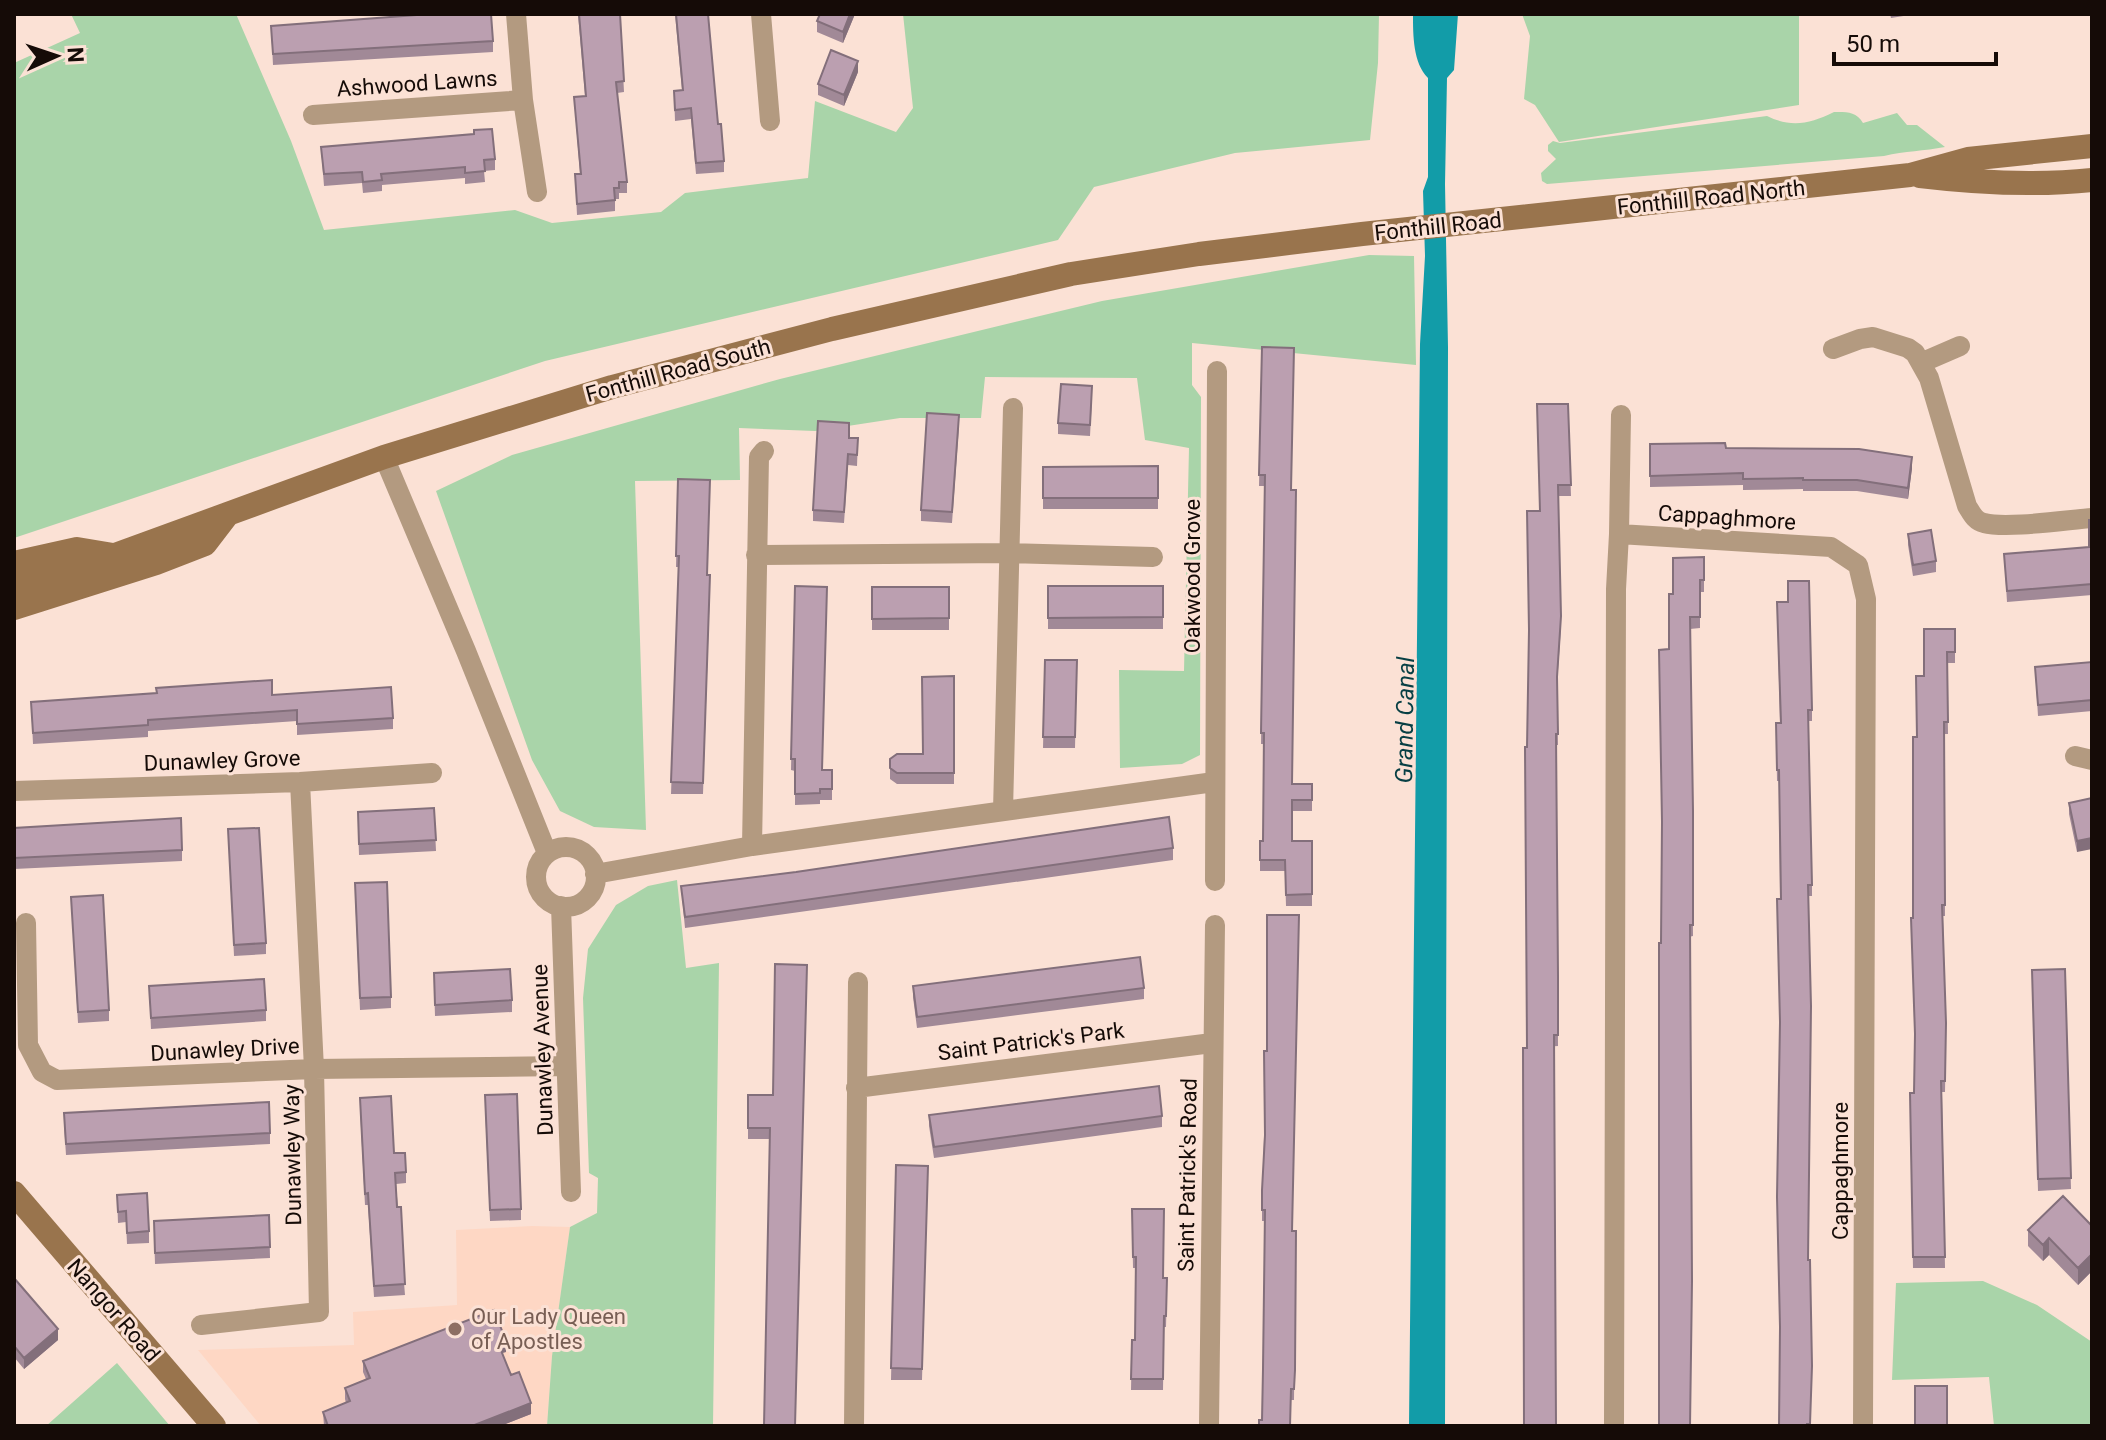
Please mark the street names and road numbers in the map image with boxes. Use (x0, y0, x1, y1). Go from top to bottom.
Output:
street label: Ashwood Lawns (336, 65, 498, 102)
street label: Fonthill Road North (1616, 175, 1806, 220)
street label: Fonthill Road (1373, 207, 1503, 246)
street label: Fonthill Road South (583, 334, 773, 407)
street label: Oakwood Grove (1180, 499, 1205, 653)
street label: Cappaghmore (1657, 500, 1797, 535)
street label: Dunawley Grove (143, 745, 301, 776)
street label: Dunawley Avenue (527, 964, 558, 1136)
street label: Saint Patrick's Park (936, 1018, 1127, 1065)
street label: Dunawley Drive (150, 1033, 300, 1066)
street label: Saint Patrick's Road (1173, 1078, 1202, 1272)
street label: Dunawley Way (279, 1084, 306, 1226)
street label: Cappaghmore (1828, 1102, 1853, 1240)
street label: Nangor Road (62, 1254, 165, 1367)

